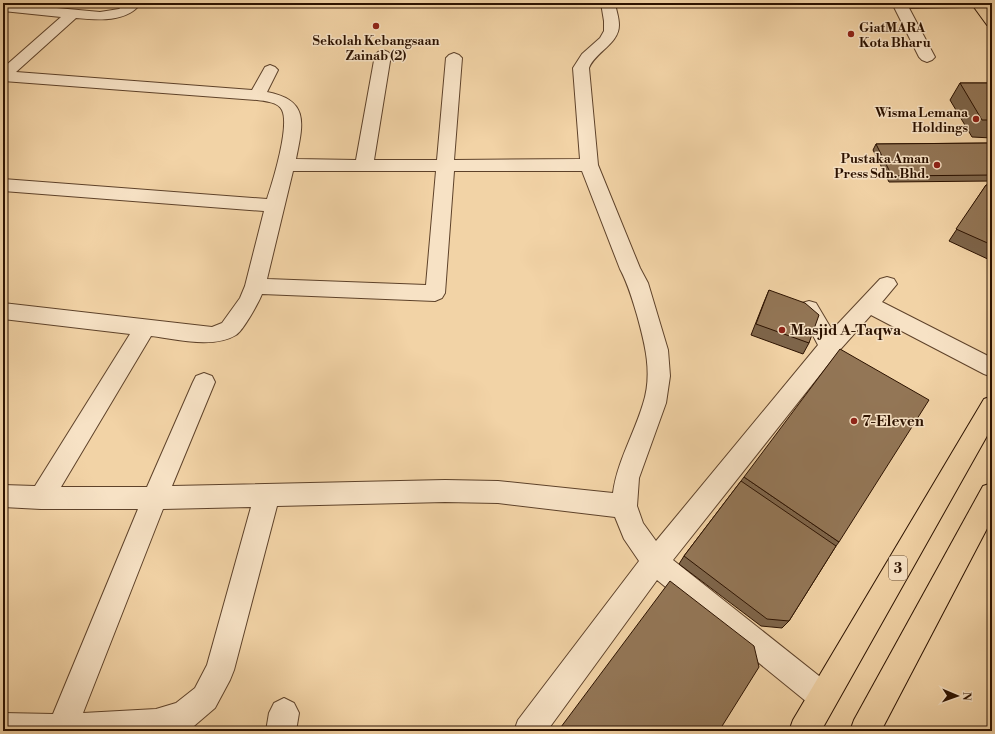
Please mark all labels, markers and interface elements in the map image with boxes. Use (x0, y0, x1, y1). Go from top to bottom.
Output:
place label: GiatMARA Kota Bharu (859, 20, 931, 51)
marker: Sekolah Kebangsaan Zainab (2) (371, 21, 381, 31)
marker: GiatMARA Kota Bharu (846, 29, 856, 39)
place label: Sekolah Kebangsaan Zainab (2) (313, 33, 439, 64)
place label: Wisma Lemana Holdings (874, 105, 969, 136)
marker: Wisma Lemana Holdings (971, 114, 981, 124)
place label: Pustaka Aman Press Sdn. Bhd. (834, 151, 929, 182)
marker: Pustaka Aman Press Sdn. Bhd. (932, 160, 942, 170)
place label: Masjid A-Taqwa (790, 321, 902, 340)
marker: Masjid A-Taqwa (777, 325, 787, 335)
place label: 7-Eleven (862, 412, 925, 431)
marker: 7-Eleven (849, 416, 859, 426)
road number: 3 (889, 556, 907, 580)
north arrow (937, 676, 977, 716)
text: N (959, 692, 973, 701)

